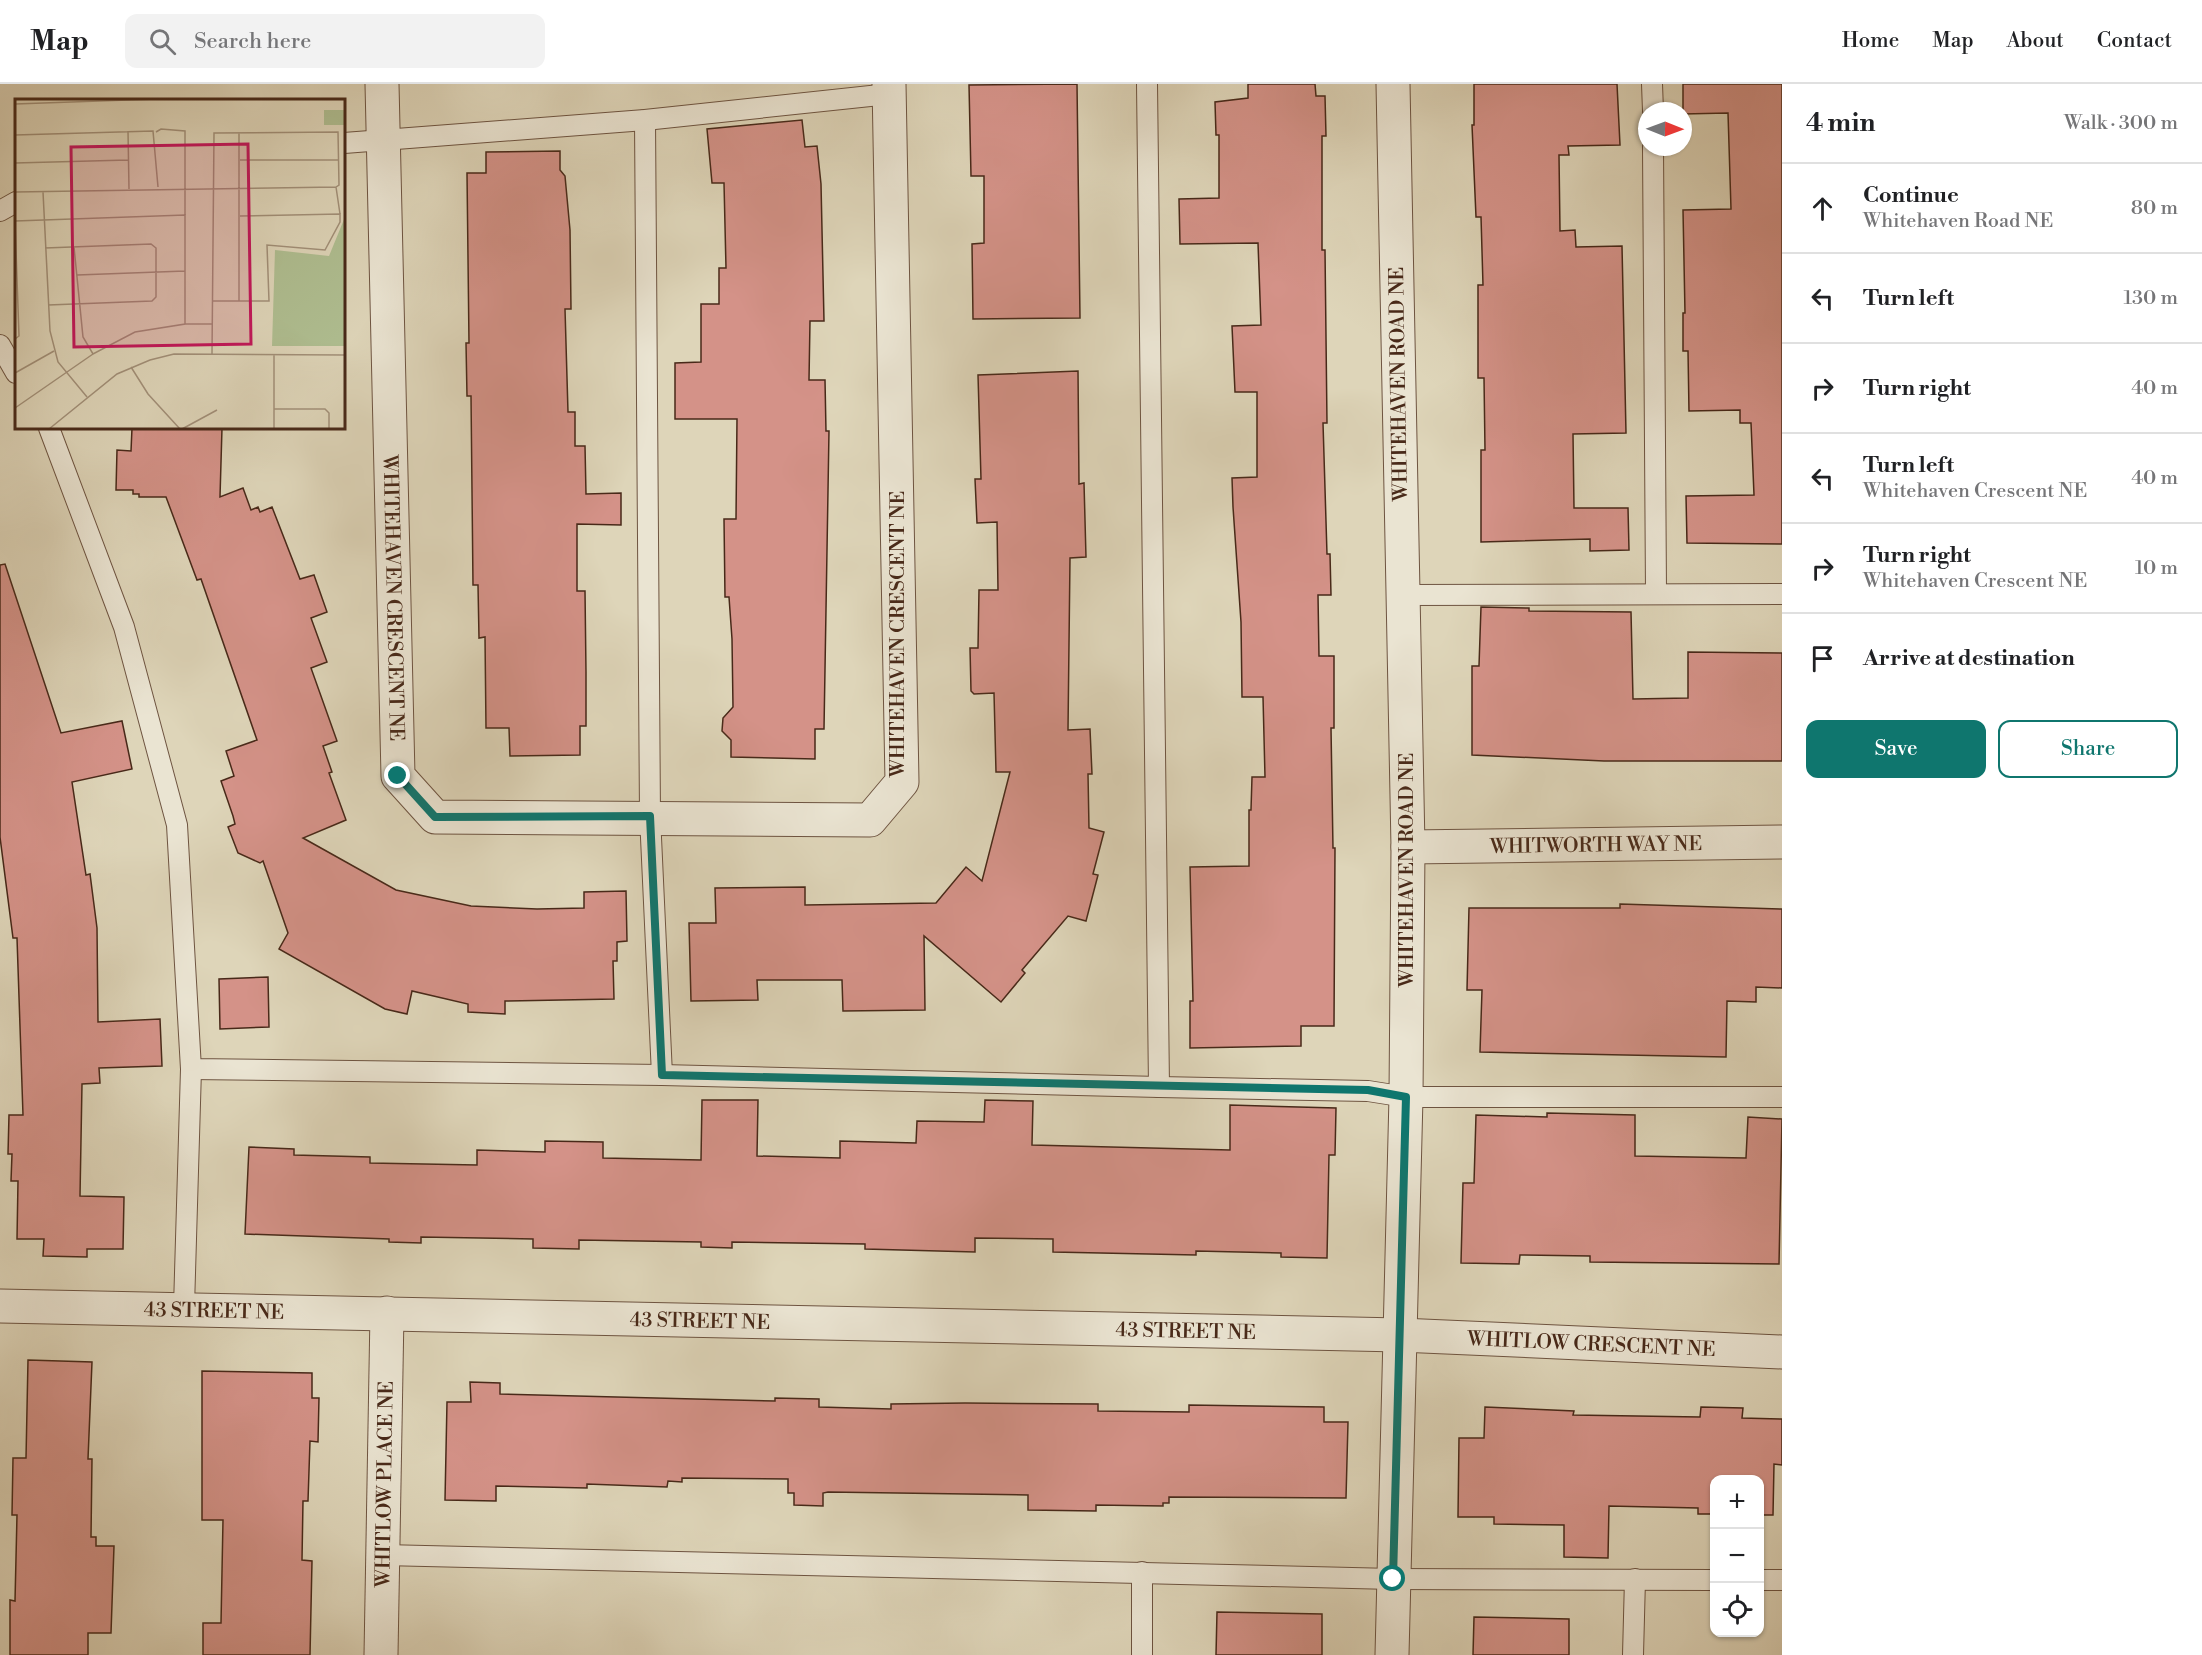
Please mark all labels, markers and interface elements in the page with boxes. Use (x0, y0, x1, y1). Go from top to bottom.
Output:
search box (125, 14, 545, 68)
text: Map (30, 24, 89, 59)
icon: search (146, 25, 179, 58)
text: Search here (194, 28, 311, 55)
text: Home (1842, 28, 1899, 54)
text: Map (1932, 28, 1974, 54)
text: About (2007, 28, 2064, 54)
text: Contact (2097, 28, 2172, 54)
inset map (15, 99, 345, 429)
north arrow (1638, 102, 1692, 156)
text: 4 min (1806, 107, 1876, 139)
text: Walk · 300 m (2064, 111, 2178, 136)
text: Continue (1863, 182, 1959, 209)
icon: ahead (1806, 192, 1839, 225)
text: 80 m (2131, 196, 2178, 221)
text: Whitehaven Road NE (1863, 209, 2053, 234)
street label: WHITEHAVEN ROAD NE (1385, 266, 1414, 502)
icon: left (1806, 282, 1839, 315)
text: Turn left (1863, 285, 1954, 312)
text: 130 m (2123, 286, 2178, 311)
icon: right (1806, 372, 1839, 405)
text: Turn right (1863, 375, 1971, 402)
text: 40 m (2131, 376, 2178, 401)
text: Turn left (1863, 452, 1954, 479)
street label: WHITEHAVEN CRESCENT NE (377, 453, 408, 742)
icon: left (1806, 462, 1839, 495)
text: 40 m (2131, 466, 2178, 491)
text: Whitehaven Crescent NE (1863, 479, 2087, 504)
street label: WHITEHAVEN CRESCENT NE (886, 491, 911, 778)
text: Turn right (1863, 542, 1971, 569)
icon: right (1806, 552, 1839, 585)
text: 10 m (2135, 556, 2178, 581)
text: Whitehaven Crescent NE (1863, 569, 2087, 594)
icon: arrive (1806, 642, 1839, 675)
text: Arrive at destination (1863, 645, 2075, 672)
button: Save (1806, 720, 1986, 778)
button: Share (1998, 720, 2178, 778)
street label: WHITEHAVEN ROAD NE (1395, 753, 1420, 988)
route end (384, 762, 410, 788)
street label: WHITWORTH WAY NE (1489, 832, 1702, 860)
street label: 43 STREET NE (143, 1298, 284, 1326)
street label: 43 STREET NE (629, 1308, 770, 1336)
street label: 43 STREET NE (1115, 1318, 1256, 1346)
street label: WHITLOW CRESCENT NE (1466, 1327, 1716, 1363)
street label: WHITLOW PLACE NE (371, 1381, 400, 1589)
map controls (1710, 1475, 1764, 1637)
button: + (1710, 1475, 1764, 1529)
button: − (1710, 1529, 1764, 1583)
route start (1379, 1565, 1405, 1591)
button: locate (1710, 1583, 1764, 1637)

